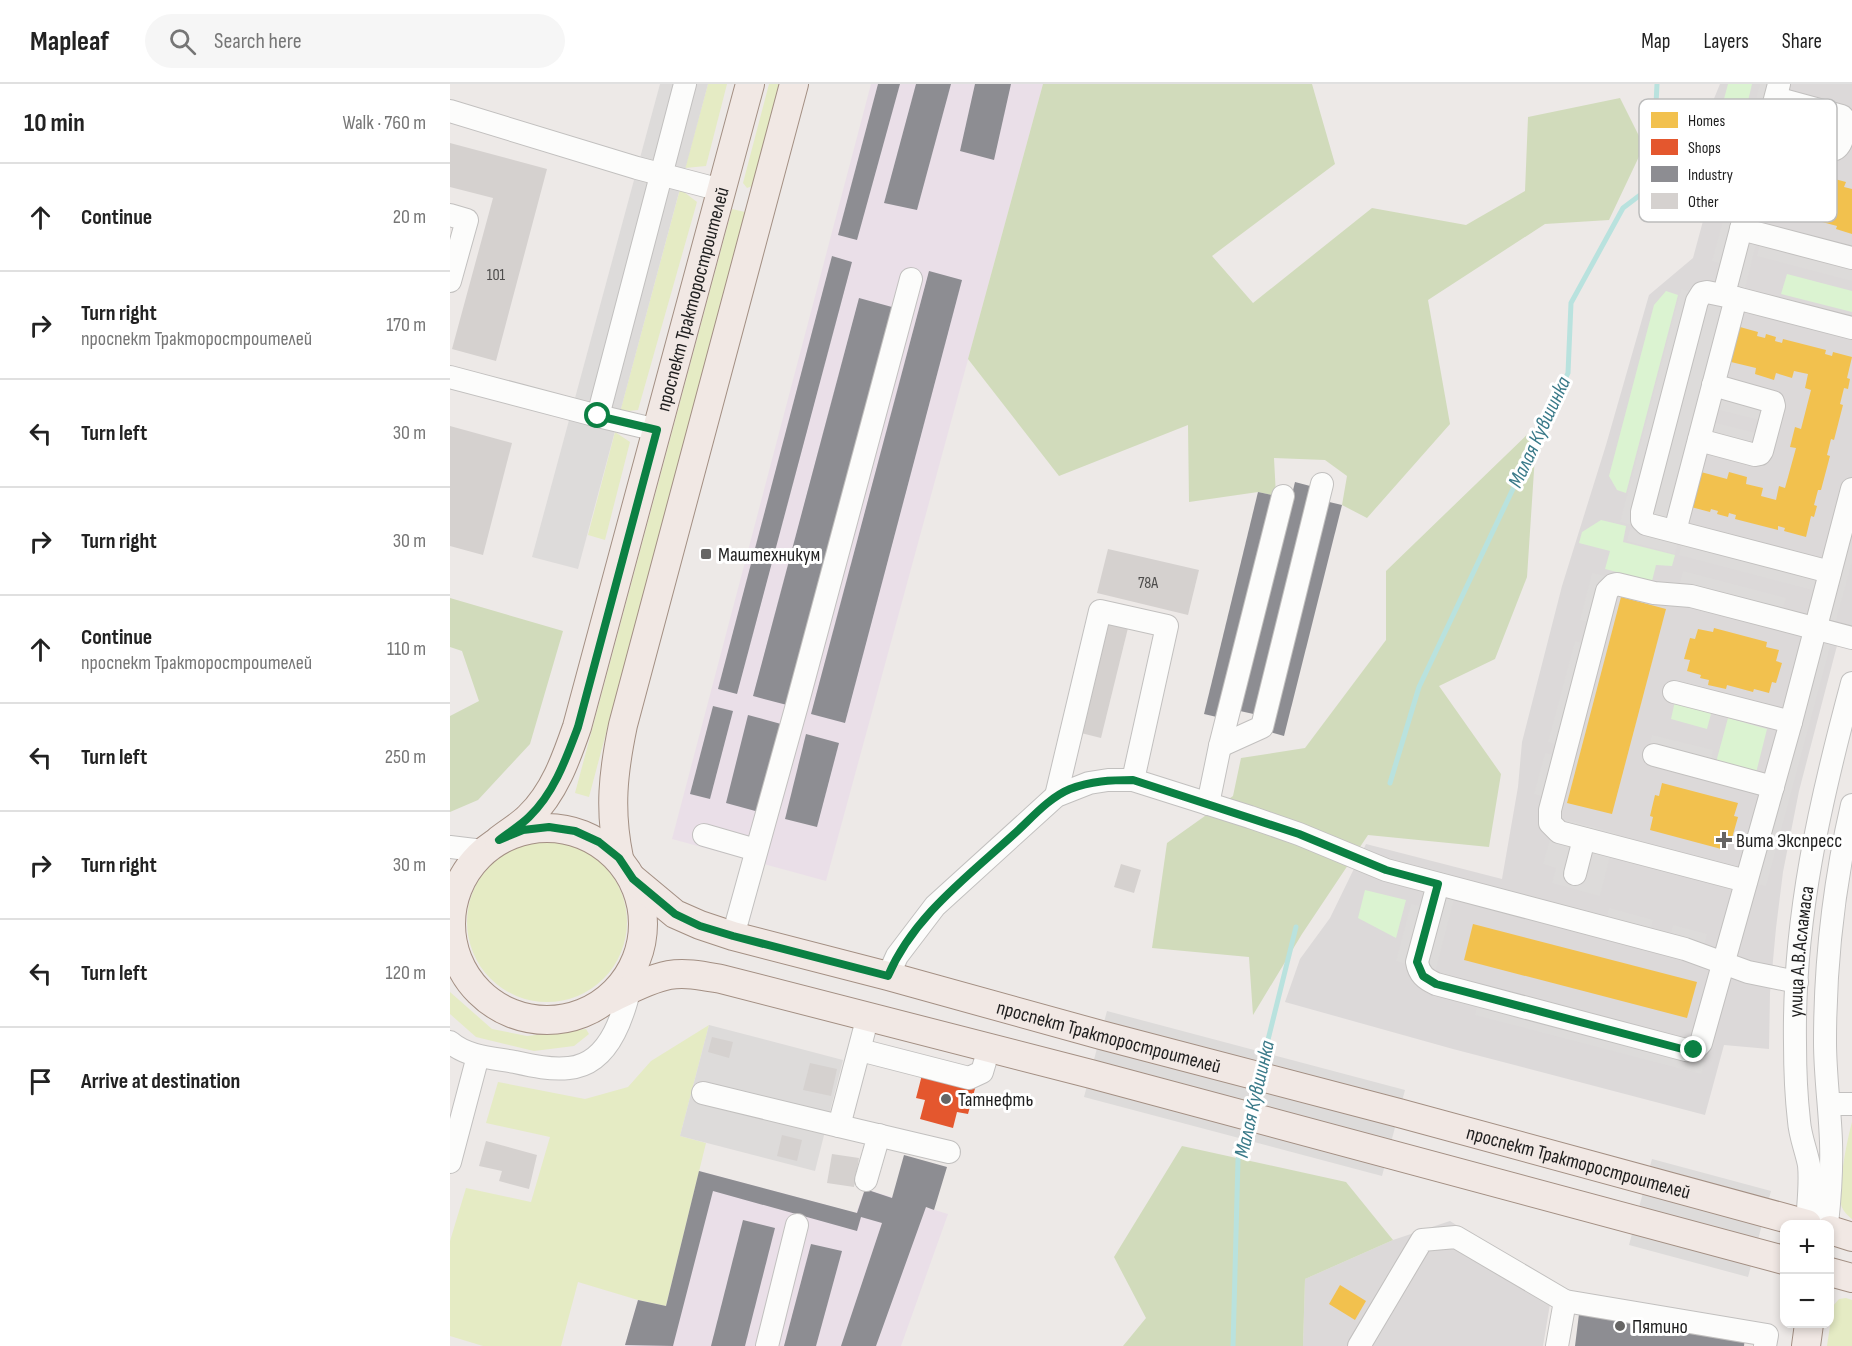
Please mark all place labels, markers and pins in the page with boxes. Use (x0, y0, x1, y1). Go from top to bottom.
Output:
place label: Маштехникум (718, 543, 820, 567)
marker: Маштехникум (699, 547, 713, 561)
place label: Вита Экспресс (1736, 829, 1842, 853)
marker: Вита Экспресс (1717, 833, 1731, 847)
place label: Татнефть (958, 1088, 1033, 1112)
marker: Татнефть (939, 1092, 953, 1106)
place label: Пятино (1632, 1315, 1688, 1339)
marker: Пятино (1613, 1319, 1627, 1333)

